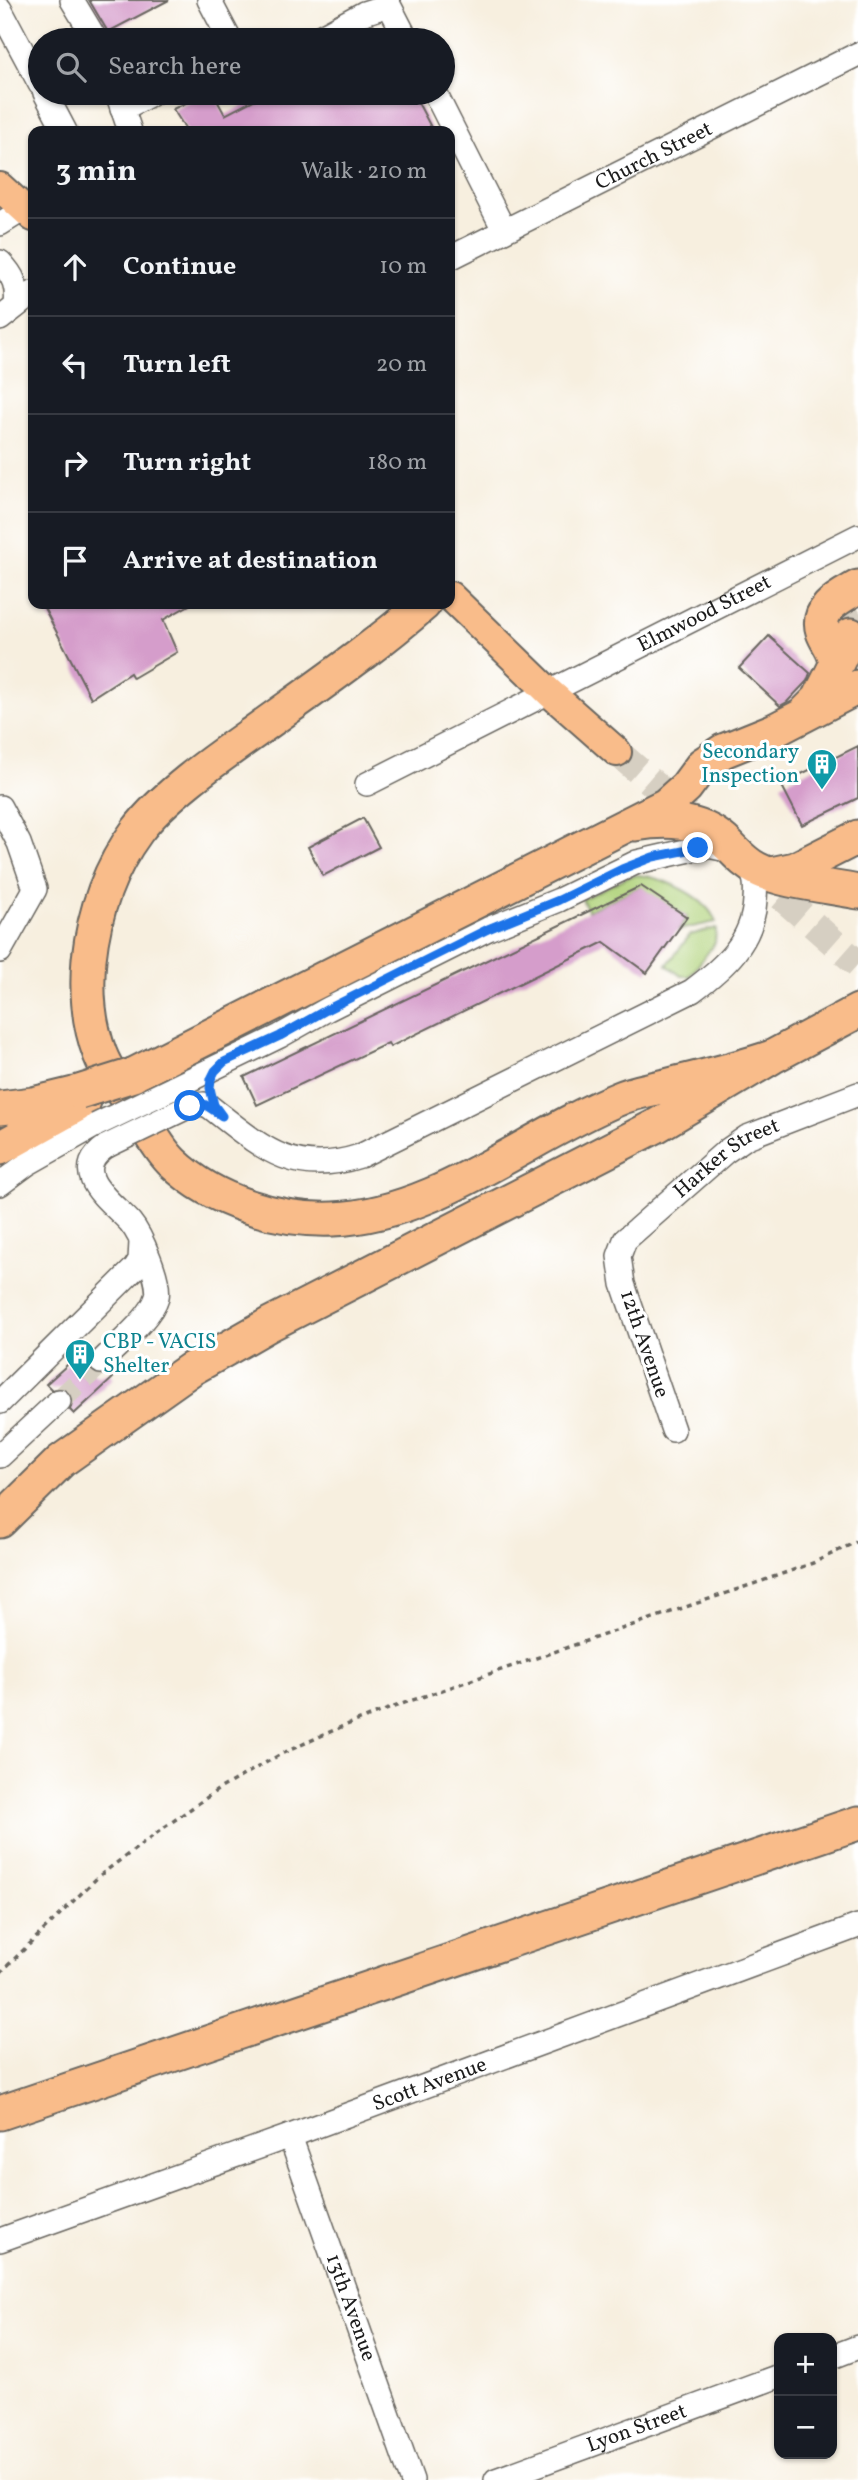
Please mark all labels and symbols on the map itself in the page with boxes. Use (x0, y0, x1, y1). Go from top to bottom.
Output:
street label: Church Street (590, 115, 717, 198)
street label: Elmwood Street (633, 568, 776, 659)
place label: Secondary Inspection (701, 738, 800, 791)
building icon: Secondary Inspection (805, 747, 839, 791)
route end (682, 832, 713, 863)
route start (174, 1090, 205, 1121)
street label: Harker Street (667, 1111, 784, 1205)
street label: 12th Avenue (612, 1286, 676, 1402)
place label: CBP - VACIS Shelter (103, 1328, 216, 1381)
building icon: CBP - VACIS Shelter (63, 1337, 97, 1381)
street label: Scott Avenue (369, 2050, 491, 2119)
street label: 13th Avenue (318, 2250, 383, 2365)
street label: Lyon Street (583, 2397, 691, 2460)

